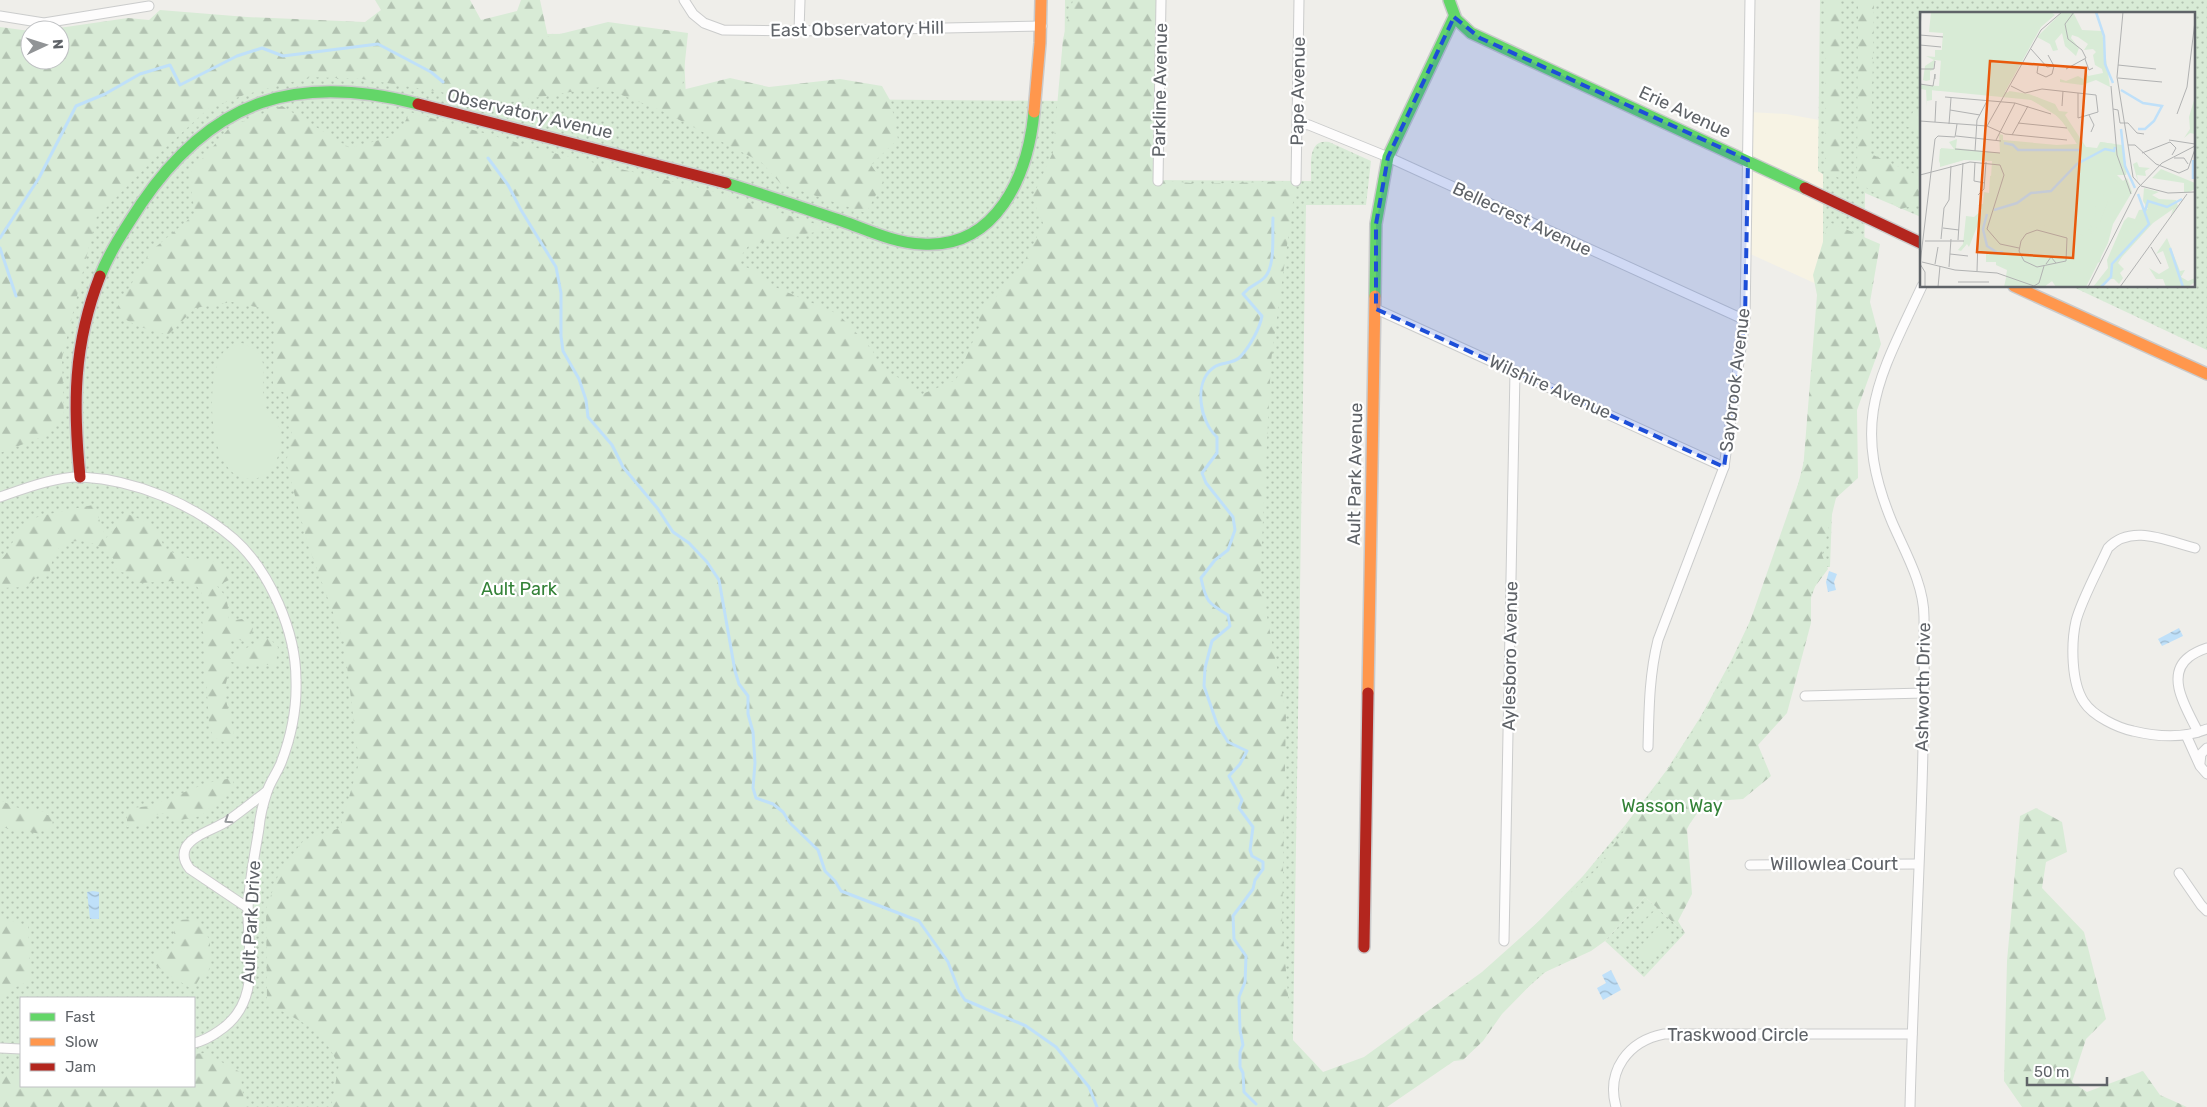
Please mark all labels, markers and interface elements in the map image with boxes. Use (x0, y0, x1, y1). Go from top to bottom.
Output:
inset map (1920, 12, 2194, 288)
street label: East Observatory Hill (770, 16, 944, 42)
north arrow (20, 20, 70, 70)
street label: Parkline Avenue (1148, 23, 1172, 157)
street label: Pape Avenue (1286, 36, 1310, 146)
text: N (49, 39, 66, 50)
street label: Erie Avenue (1635, 81, 1735, 143)
street label: Observatory Avenue (445, 84, 615, 144)
street label: Bellecrest Avenue (1449, 177, 1595, 261)
street label: Saybrook Avenue (1715, 307, 1755, 453)
street label: Wilshire Avenue (1486, 350, 1614, 424)
street label: Ault Park Avenue (1343, 402, 1367, 546)
park label: Ault Park (481, 578, 558, 600)
street label: Aylesboro Avenue (1498, 581, 1522, 731)
street label: Ashworth Drive (1911, 622, 1935, 752)
park label: Wasson Way (1621, 795, 1723, 817)
one-way arrow (224, 814, 234, 823)
street label: Willowlea Court (1770, 853, 1898, 875)
street label: Ault Park Drive (237, 860, 265, 984)
legend (20, 997, 195, 1087)
text: Fast (65, 1008, 95, 1026)
street label: Traskwood Circle (1667, 1024, 1809, 1046)
text: Slow (65, 1033, 98, 1051)
scale bar (2027, 1054, 2107, 1086)
text: Jam (65, 1058, 96, 1076)
text: 50 m (2034, 1063, 2069, 1081)

